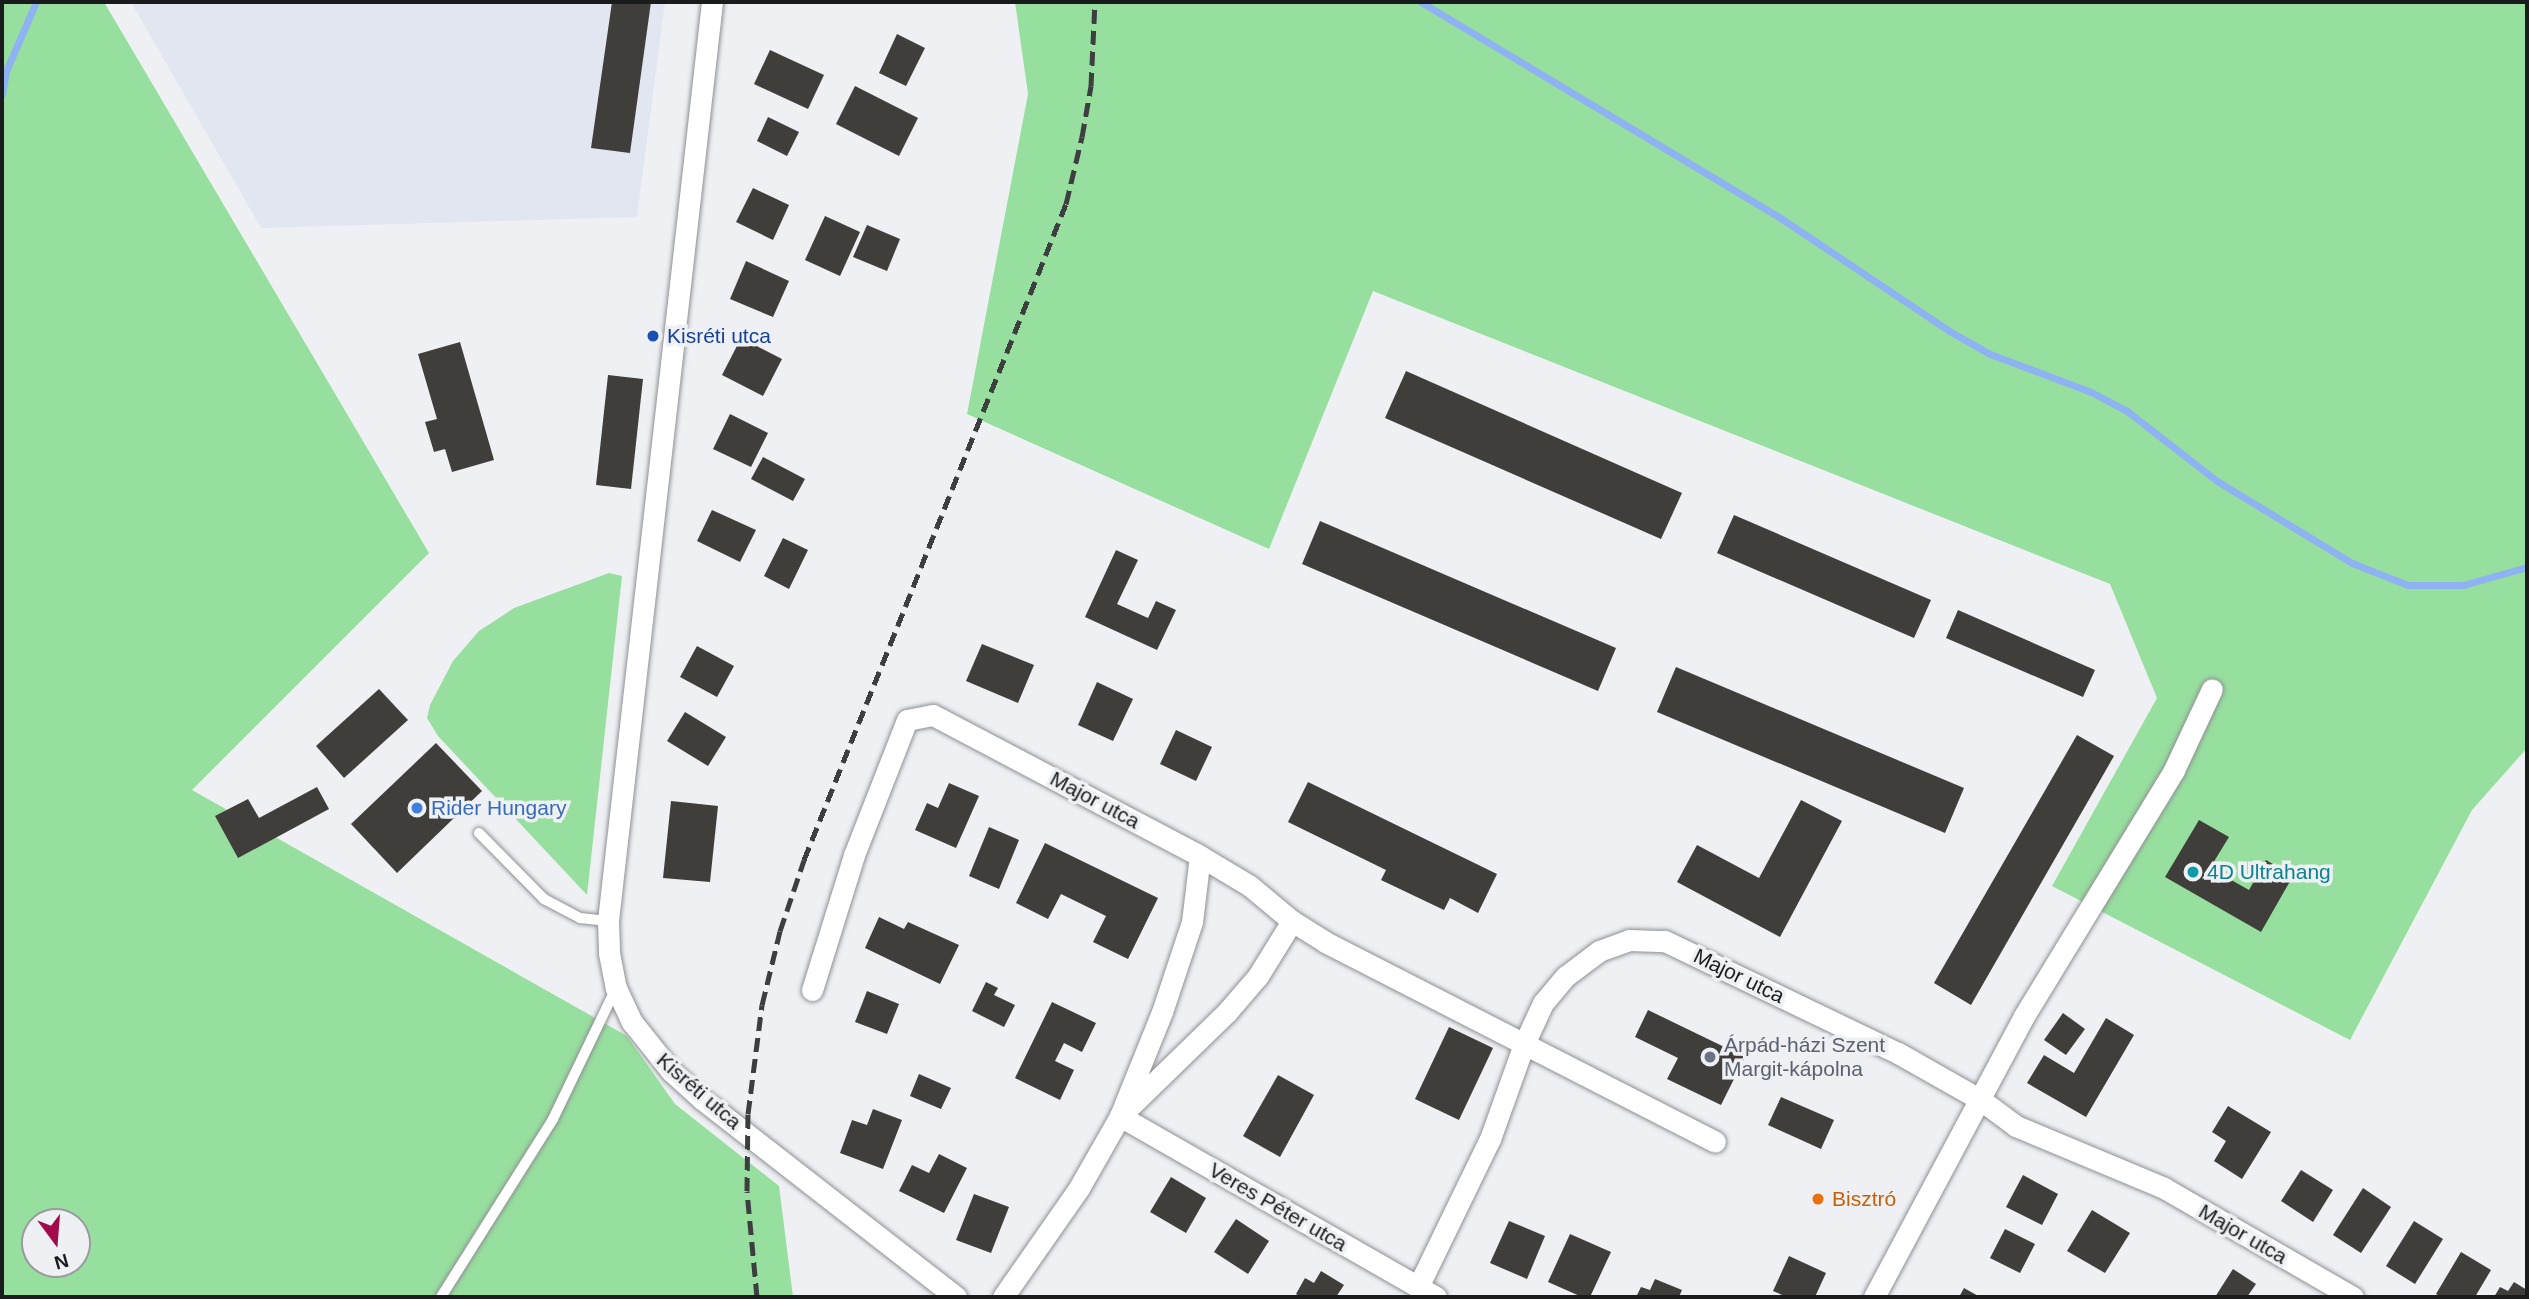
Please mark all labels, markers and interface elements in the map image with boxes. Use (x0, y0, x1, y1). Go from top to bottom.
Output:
place label: Kisréti utca (667, 323, 771, 349)
marker: Kisréti utca (645, 328, 661, 344)
street label: Major utca (1046, 766, 1144, 834)
place label: Rider Hungary (431, 795, 566, 821)
marker: Rider Hungary (409, 800, 425, 816)
place label: 4D Ultrahang (2207, 859, 2331, 885)
marker: 4D Ultrahang (2185, 864, 2201, 880)
street label: Major utca (1689, 943, 1789, 1009)
place label: Árpád-házi Szent Margit-kápolna (1724, 1032, 1885, 1082)
street label: Kisréti utca (652, 1047, 746, 1135)
marker: Árpád-házi Szent Margit-kápolna (1702, 1049, 1718, 1065)
street label: Veres Péter utca (1204, 1157, 1352, 1257)
place label: Bisztró (1832, 1186, 1896, 1212)
marker: Bisztró (1810, 1191, 1826, 1207)
street label: Major utca (2194, 1199, 2292, 1269)
north arrow (21, 1208, 91, 1278)
text: N (52, 1250, 71, 1274)

